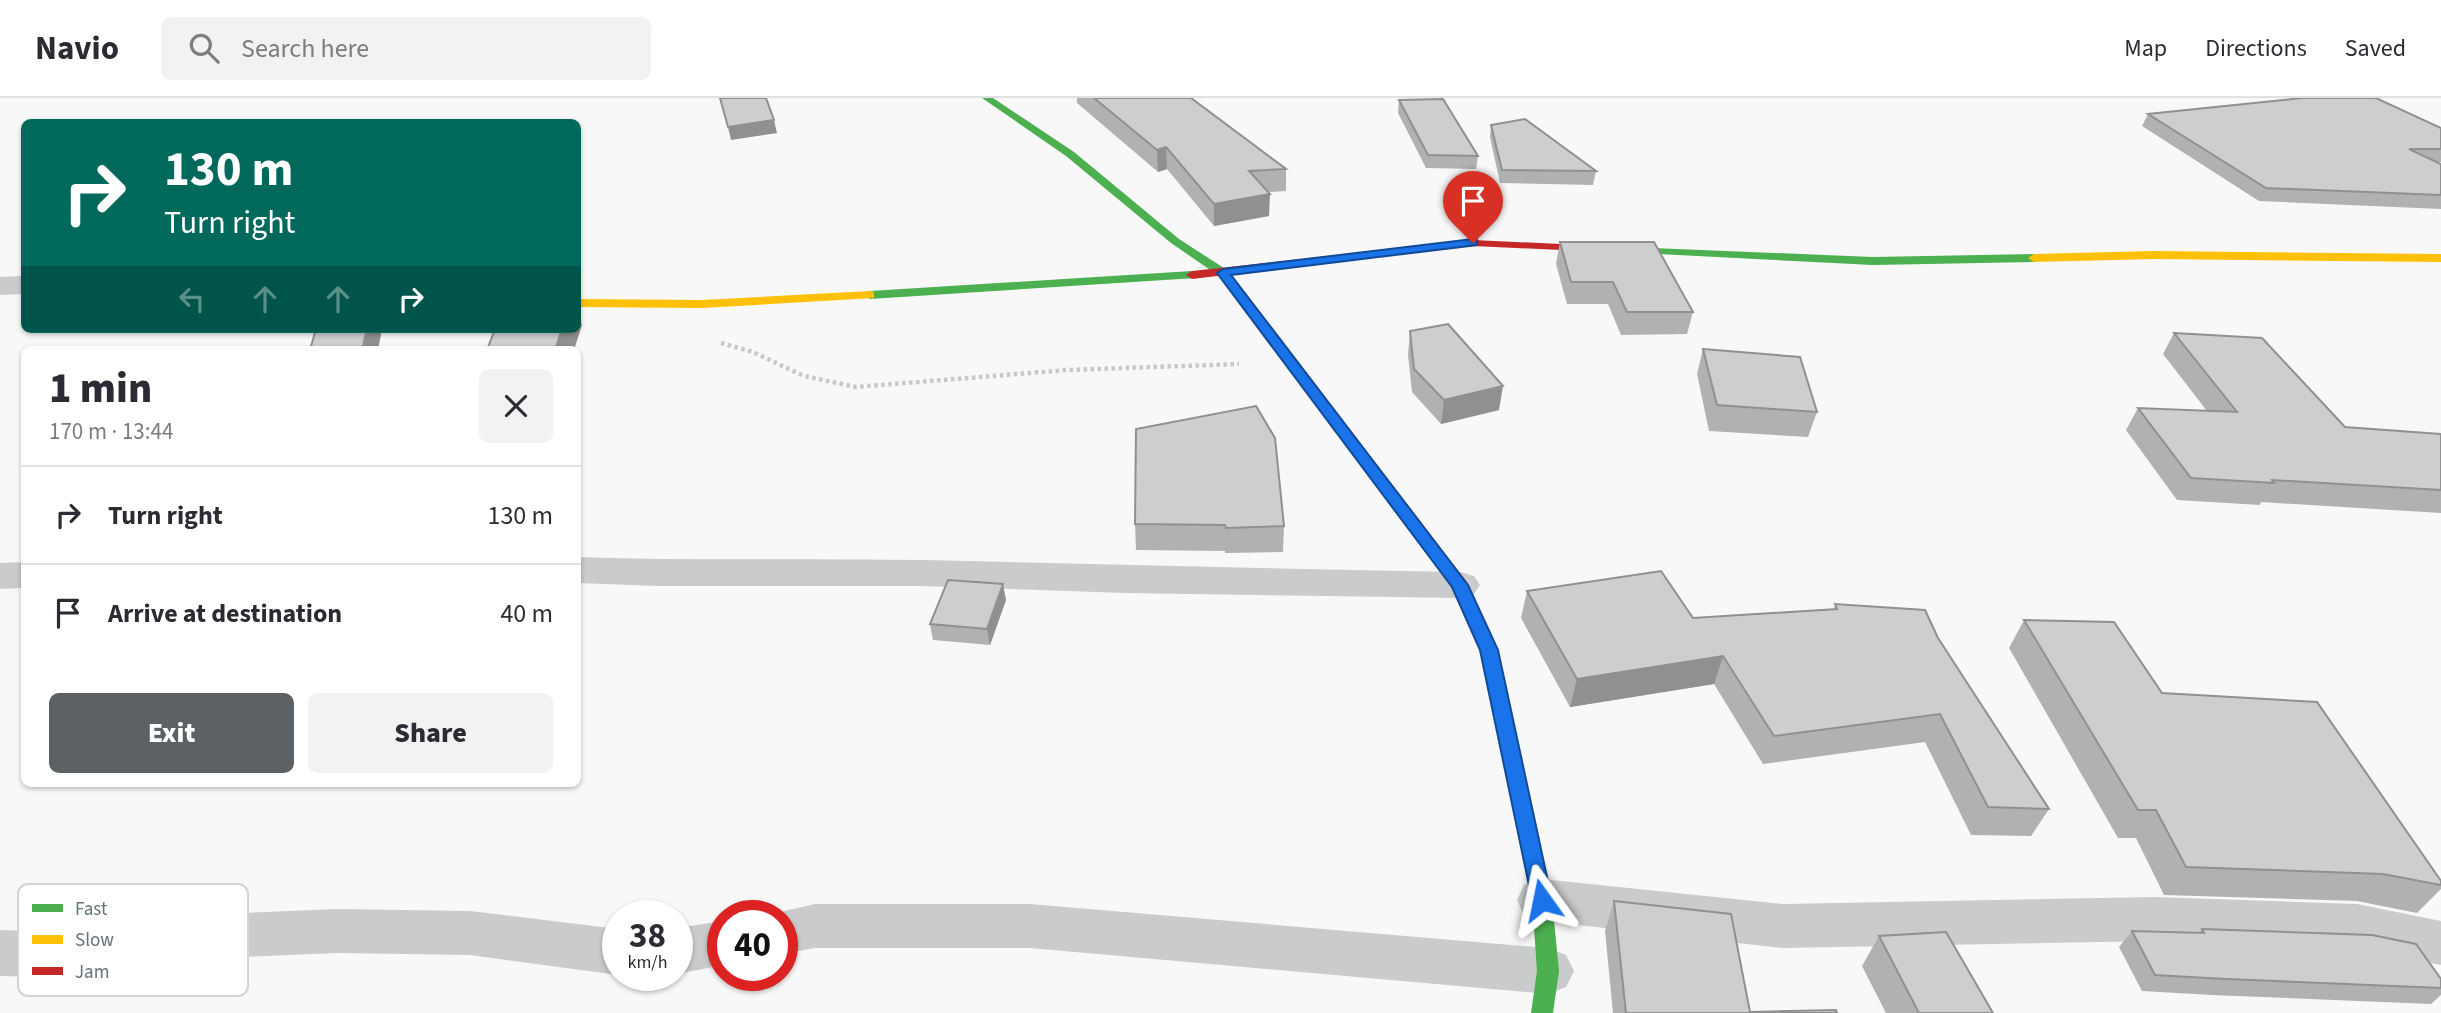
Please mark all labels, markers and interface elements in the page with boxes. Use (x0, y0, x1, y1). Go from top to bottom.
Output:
search box (161, 17, 651, 80)
text: Navio (35, 25, 119, 72)
icon: search (185, 29, 223, 67)
text: Search here (241, 30, 369, 67)
text: Map (2124, 31, 2167, 66)
text: Directions (2205, 31, 2307, 66)
text: Saved (2345, 31, 2406, 66)
text: 130 m (164, 135, 293, 205)
icon: right (49, 147, 140, 238)
pin (1443, 171, 1503, 243)
icon: arrive (1454, 182, 1492, 220)
text: Turn right (164, 200, 295, 246)
icon: left (173, 280, 211, 318)
icon: ahead (246, 280, 284, 318)
icon: ahead (319, 280, 357, 318)
icon: right (392, 280, 430, 318)
text: 1 min (49, 359, 152, 419)
button: close (479, 369, 553, 443)
text: 170 m · 13:44 (49, 415, 173, 448)
icon: right (49, 496, 87, 534)
text: Turn right (108, 497, 223, 534)
text: 130 m (487, 497, 553, 534)
icon: arrive (49, 594, 87, 632)
text: Arrive at destination (108, 595, 342, 632)
text: 40 m (500, 595, 553, 632)
button: Exit (49, 693, 294, 773)
button: Share (308, 693, 553, 773)
position arrow (1505, 863, 1579, 937)
legend (18, 884, 248, 996)
text: Fast (75, 896, 108, 923)
speed limit sign: 40 (707, 900, 798, 991)
text: 38 (629, 911, 666, 961)
text: Slow (75, 927, 114, 954)
text: km/h (628, 950, 667, 975)
text: Jam (75, 959, 109, 986)

